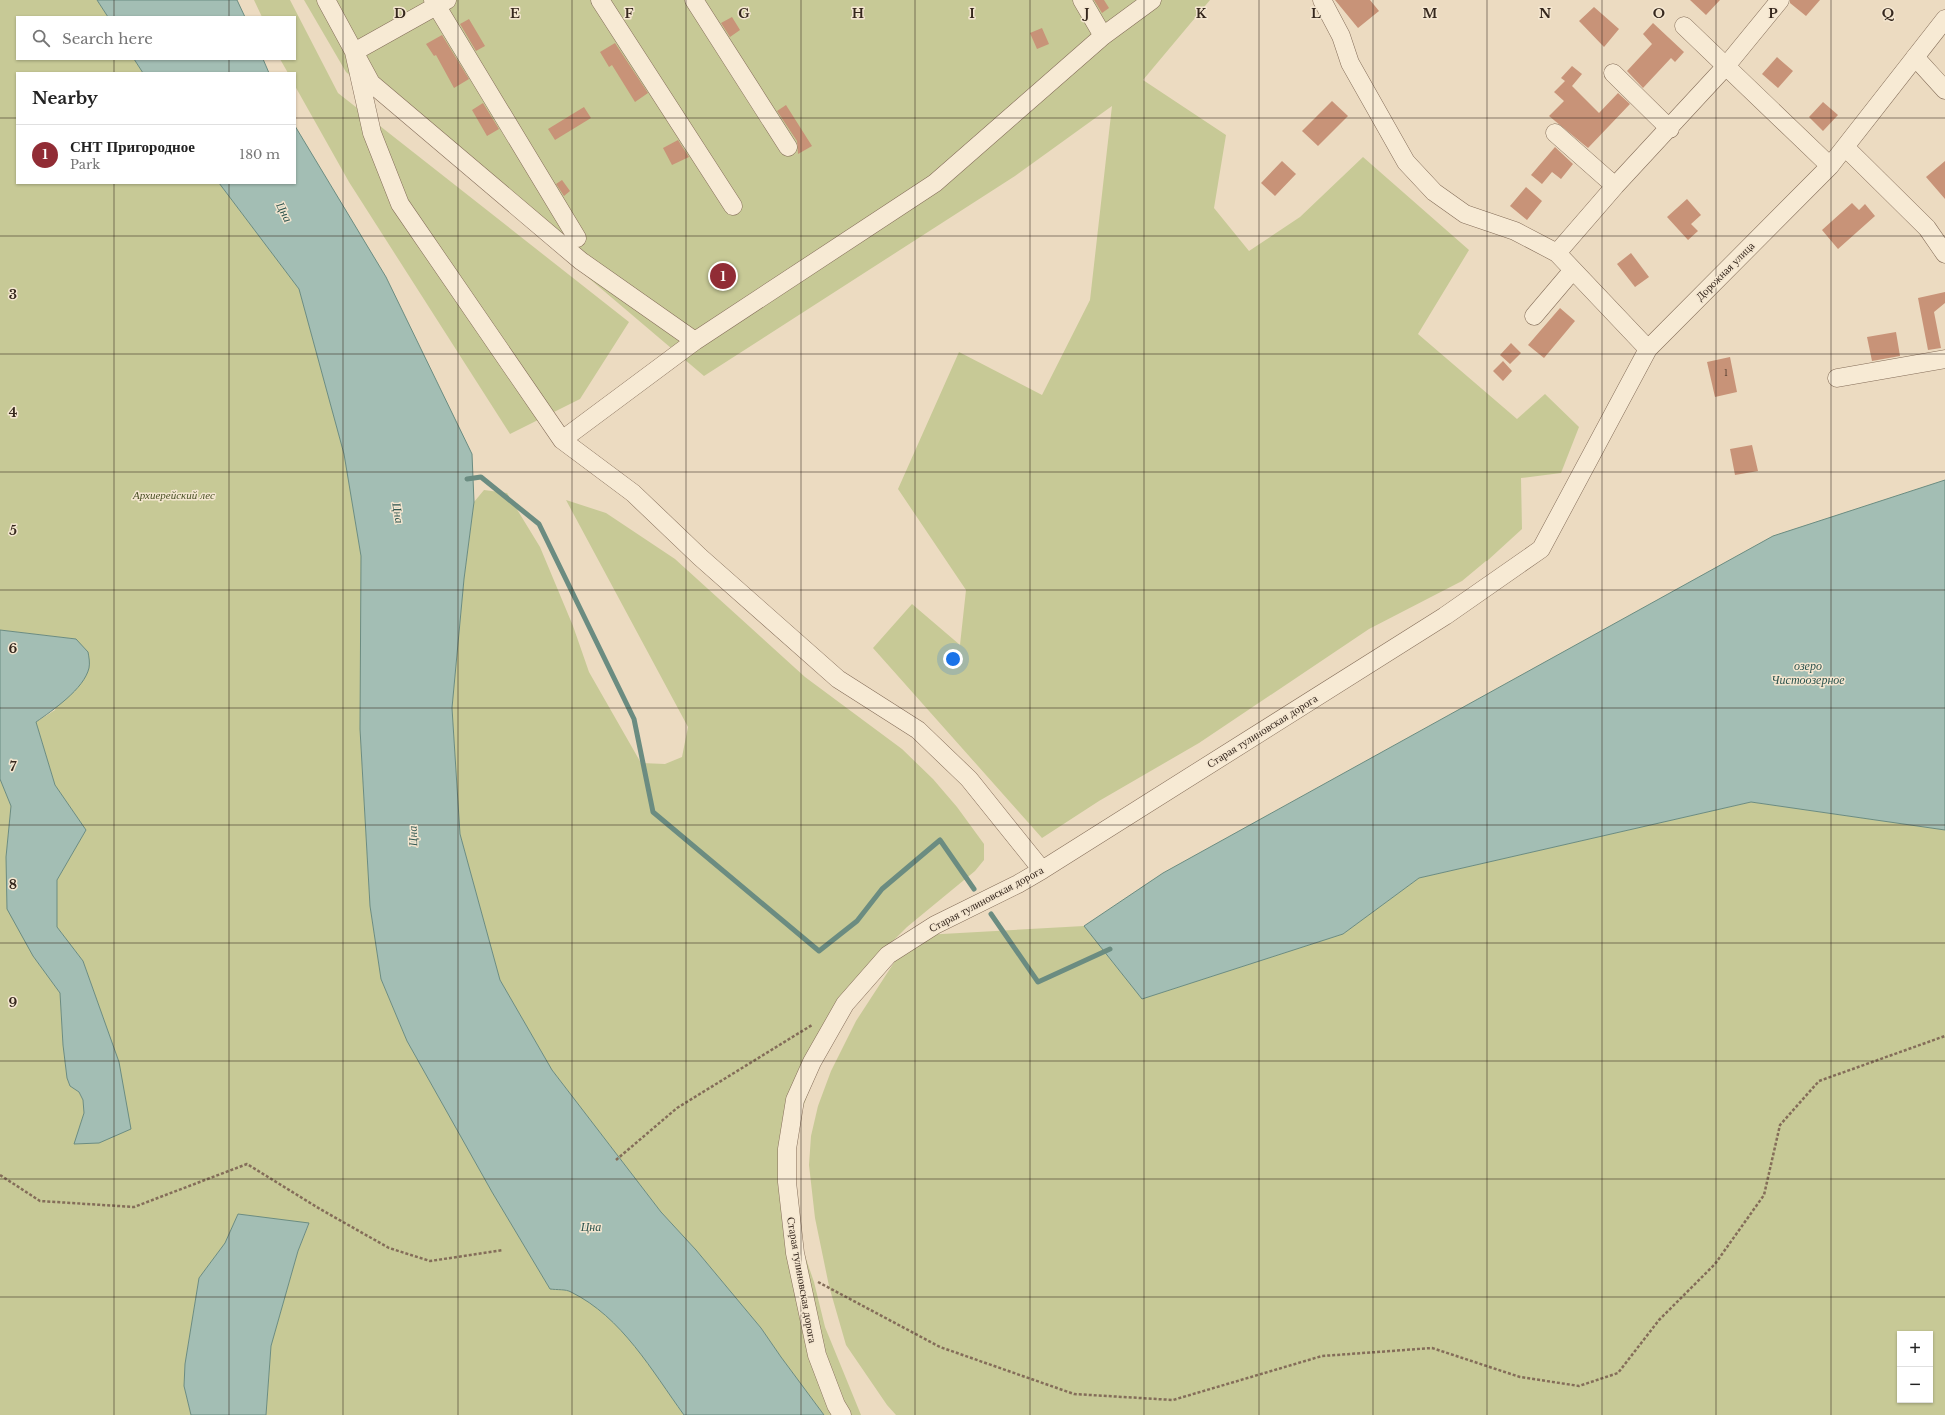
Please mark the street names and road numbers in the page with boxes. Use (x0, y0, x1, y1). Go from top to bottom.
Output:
street label: Дорожная улица (1693, 239, 1757, 303)
street label: Старая тулиновская дорога (1204, 691, 1320, 771)
street label: Старая тулиновская дорога (926, 863, 1046, 935)
street label: Старая тулиновская дорога (784, 1216, 820, 1344)

